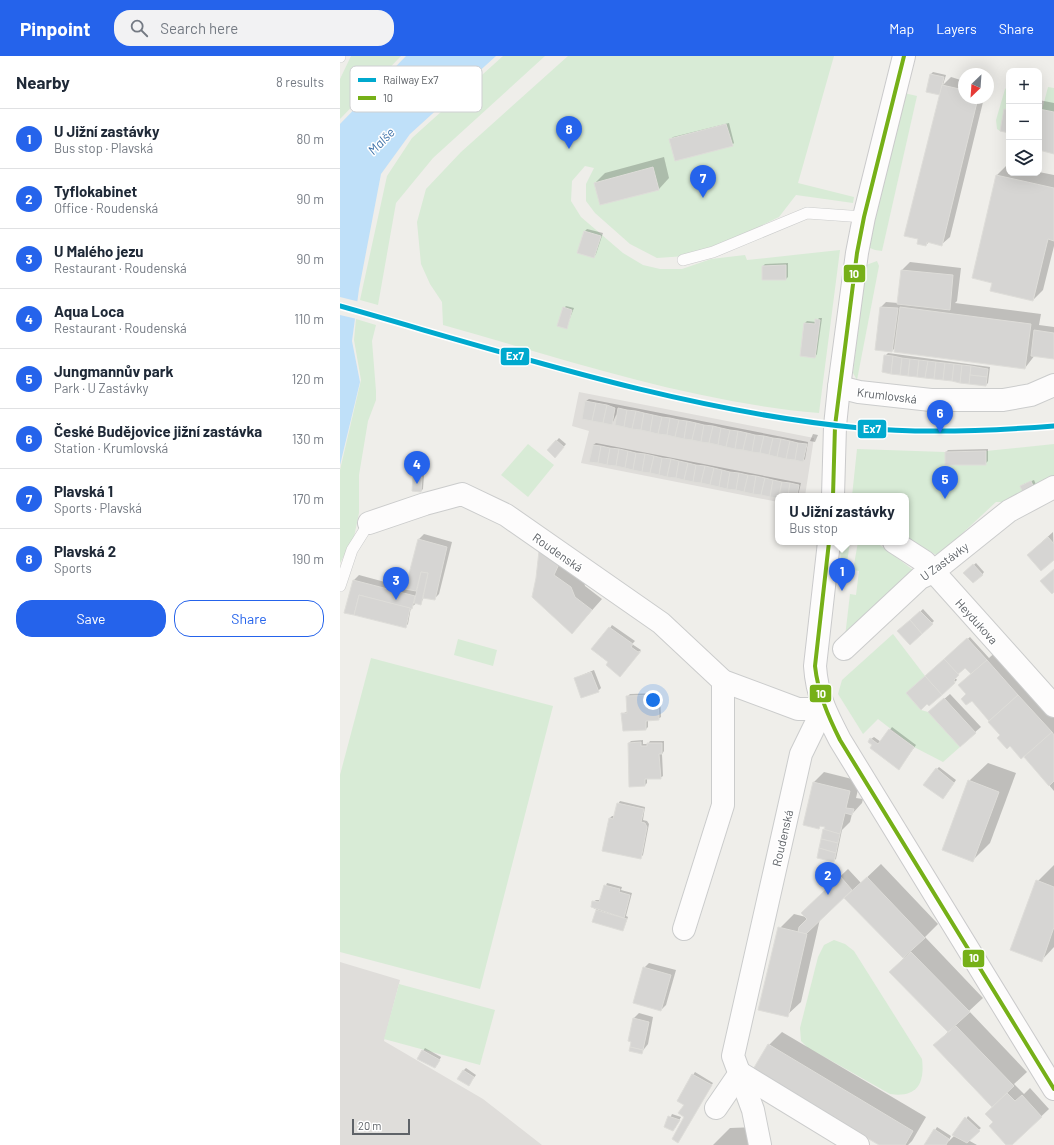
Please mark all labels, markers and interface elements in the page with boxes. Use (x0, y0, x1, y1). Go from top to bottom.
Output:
search box (114, 10, 394, 46)
text: Pinpoint (20, 17, 90, 40)
icon: search (128, 17, 150, 39)
text: Search here (160, 19, 238, 37)
text: Map (889, 20, 914, 37)
text: Layers (936, 20, 977, 37)
text: Share (999, 20, 1034, 37)
legend (350, 66, 482, 112)
north arrow (958, 68, 994, 104)
map controls (1006, 68, 1042, 176)
button: + (1006, 68, 1042, 104)
text: Nearby (16, 72, 70, 92)
text: Railway Ex7 (383, 73, 438, 86)
text: 8 results (276, 74, 324, 90)
text: 10 (383, 91, 393, 104)
button: − (1006, 104, 1042, 140)
pin: 8 (556, 116, 582, 149)
text: U Jižní zastávky (54, 122, 160, 140)
water label: Malše (364, 124, 398, 158)
text: 1 (27, 131, 31, 147)
text: 80 m (297, 131, 324, 147)
text: Bus stop · Plavská (54, 140, 153, 156)
button: layers (1006, 140, 1042, 176)
pin: 7 (690, 165, 716, 198)
text: Tyflokabinet (54, 182, 137, 200)
text: 2 (25, 191, 33, 207)
text: 90 m (297, 191, 324, 207)
text: Office · Roudenská (54, 200, 158, 216)
text: U Malého jezu (54, 242, 144, 260)
text: 3 (25, 251, 33, 267)
text: 90 m (297, 251, 324, 267)
text: Restaurant · Roudenská (54, 260, 187, 276)
line badge: 10 (843, 264, 866, 283)
text: 10 (849, 267, 859, 280)
text: Aqua Loca (54, 302, 124, 320)
text: 4 (25, 311, 33, 327)
text: 110 m (294, 311, 324, 327)
text: Restaurant · Roudenská (54, 320, 187, 336)
line badge: Ex7 (500, 347, 530, 366)
text: Ex7 (506, 349, 524, 362)
text: Jungmannův park (54, 362, 174, 380)
text: 5 (25, 371, 33, 387)
text: 120 m (292, 371, 324, 387)
text: Park · U Zastávky (54, 380, 148, 396)
street label: Krumlovská (856, 384, 918, 406)
pin: 6 (927, 400, 953, 433)
line badge: Ex7 (857, 419, 887, 439)
text: České Budějovice jižní zastávka (54, 422, 262, 440)
text: Ex7 (863, 422, 881, 435)
text: 6 (26, 431, 32, 447)
text: 130 m (292, 431, 324, 447)
text: Station · Krumlovská (54, 440, 168, 456)
pin: 4 (404, 451, 430, 484)
pin: 5 (932, 466, 958, 499)
text: Plavská 1 (54, 482, 113, 500)
text: 7 (26, 491, 32, 507)
text: 170 m (293, 491, 324, 507)
popup (775, 493, 909, 545)
text: Sports · Plavská (54, 500, 142, 516)
text: U Jižní zastávky (789, 502, 895, 520)
text: Bus stop (789, 520, 838, 536)
street label: Roudenská (530, 530, 586, 574)
street label: U Zastávky (917, 539, 971, 583)
text: Plavská 2 (54, 542, 116, 560)
text: 8 (25, 551, 33, 567)
text: 190 m (292, 551, 324, 567)
pin: 1 (829, 558, 855, 591)
text: Sports (54, 560, 92, 576)
pin: 3 (383, 567, 409, 600)
street label: Heydukova (953, 595, 1001, 647)
button: Save (16, 600, 166, 637)
button: Share (174, 600, 324, 637)
line badge: 10 (809, 684, 832, 703)
text: 10 (816, 687, 826, 700)
your location (643, 690, 663, 710)
street label: Roudenská (769, 808, 795, 868)
pin: 2 (815, 862, 841, 895)
line badge: 10 (962, 949, 985, 968)
text: 10 (969, 951, 979, 964)
scale bar (352, 1117, 410, 1136)
text: 20 m (358, 1119, 381, 1132)

